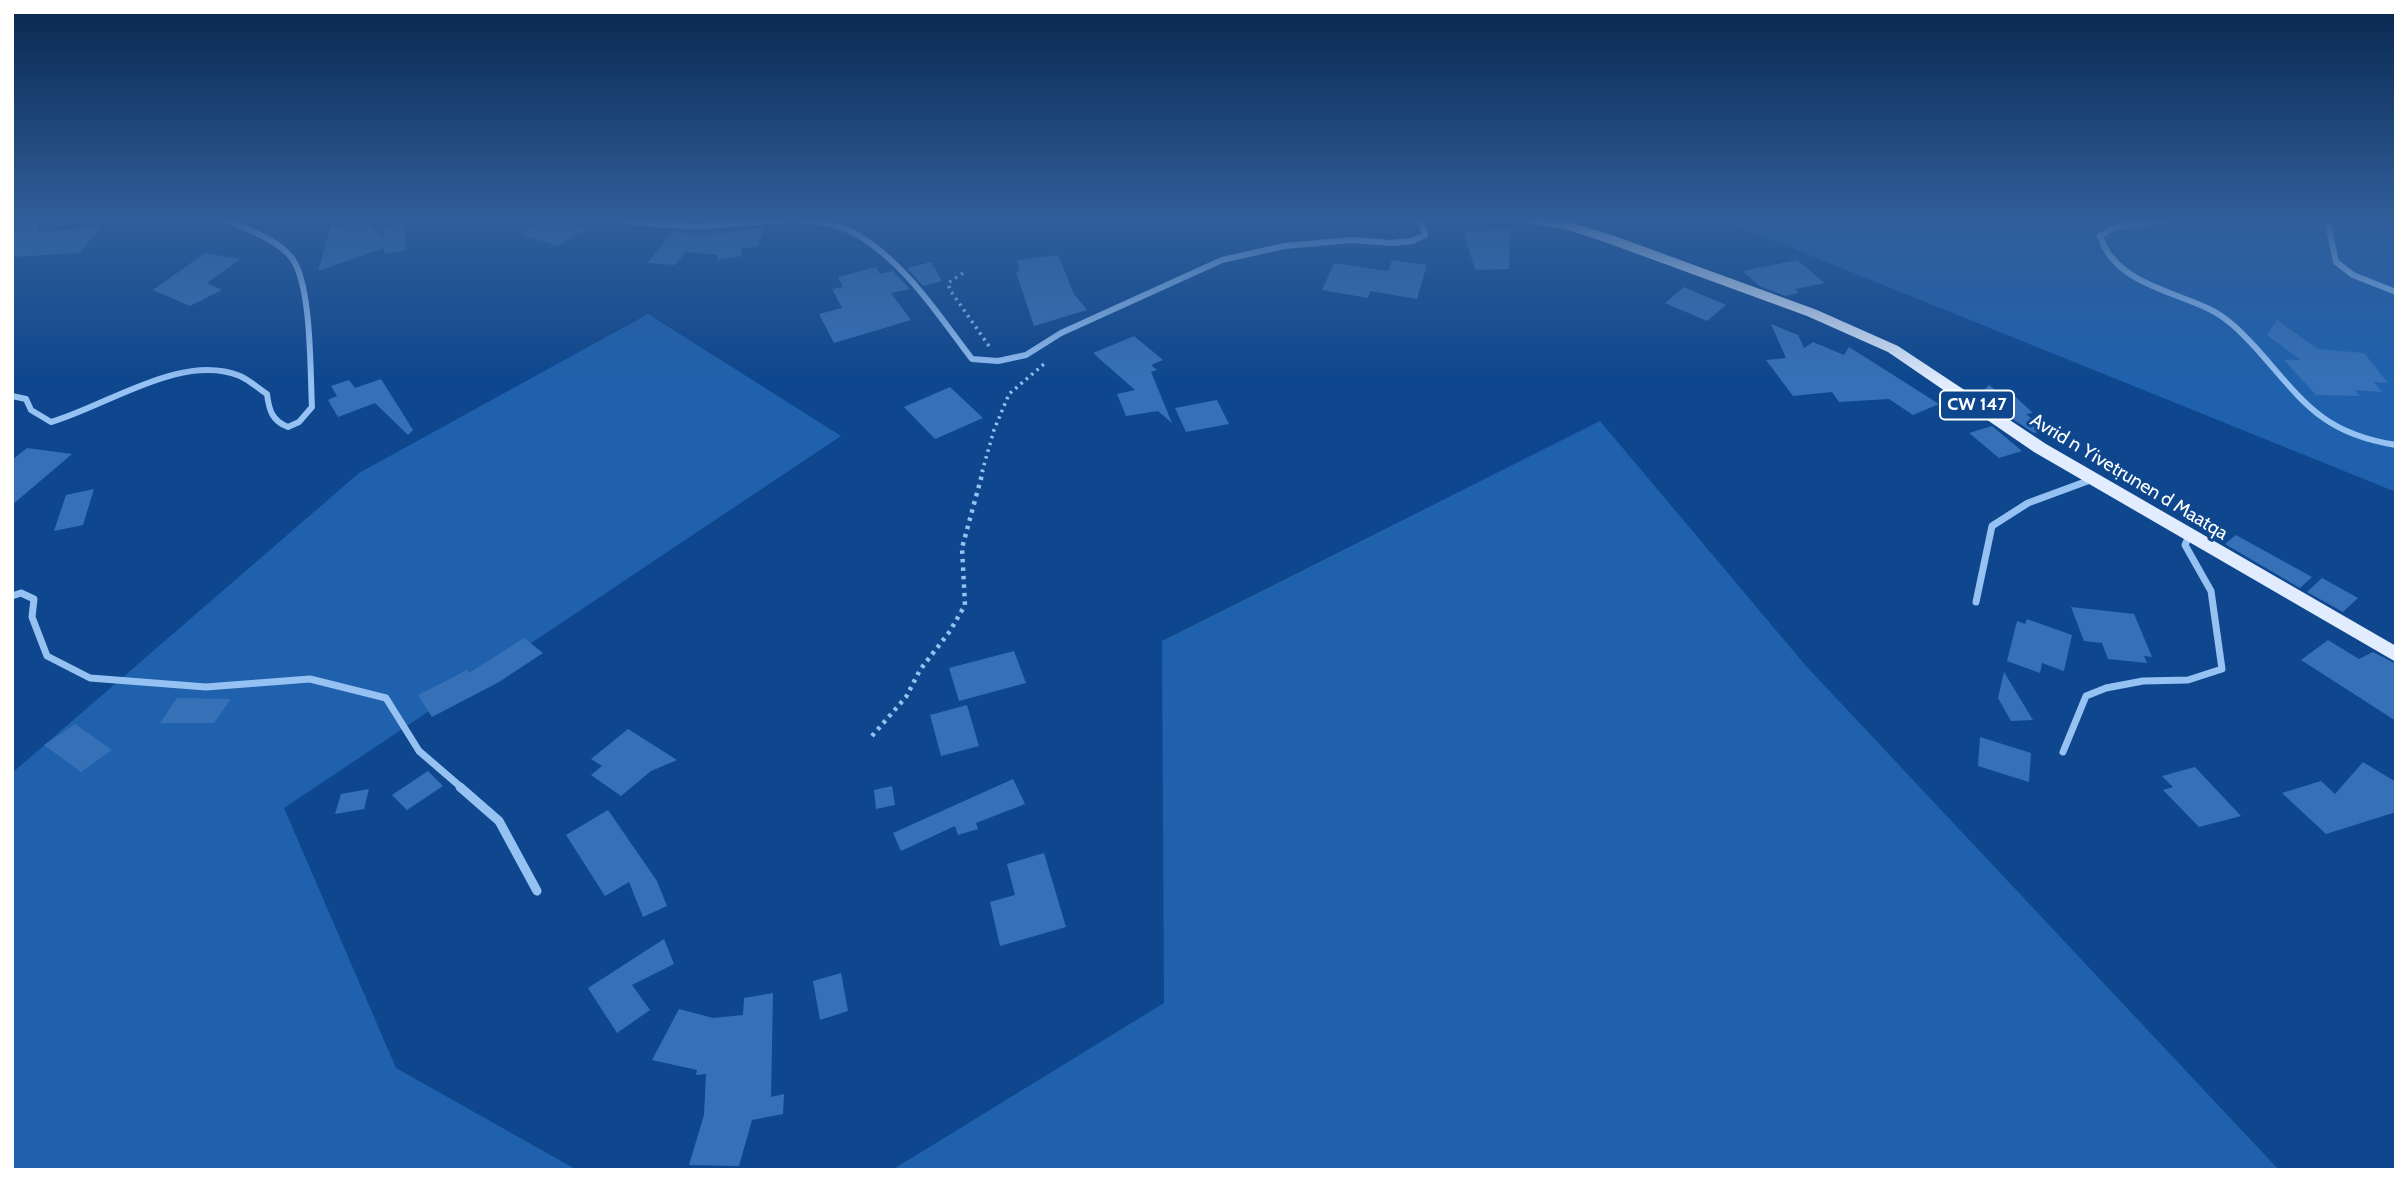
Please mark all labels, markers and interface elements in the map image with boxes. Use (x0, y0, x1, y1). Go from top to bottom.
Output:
road number: CW 147 (1940, 390, 2014, 419)
street label: Avrid n Yivetṛunen d Maatqa (2026, 409, 2232, 545)

